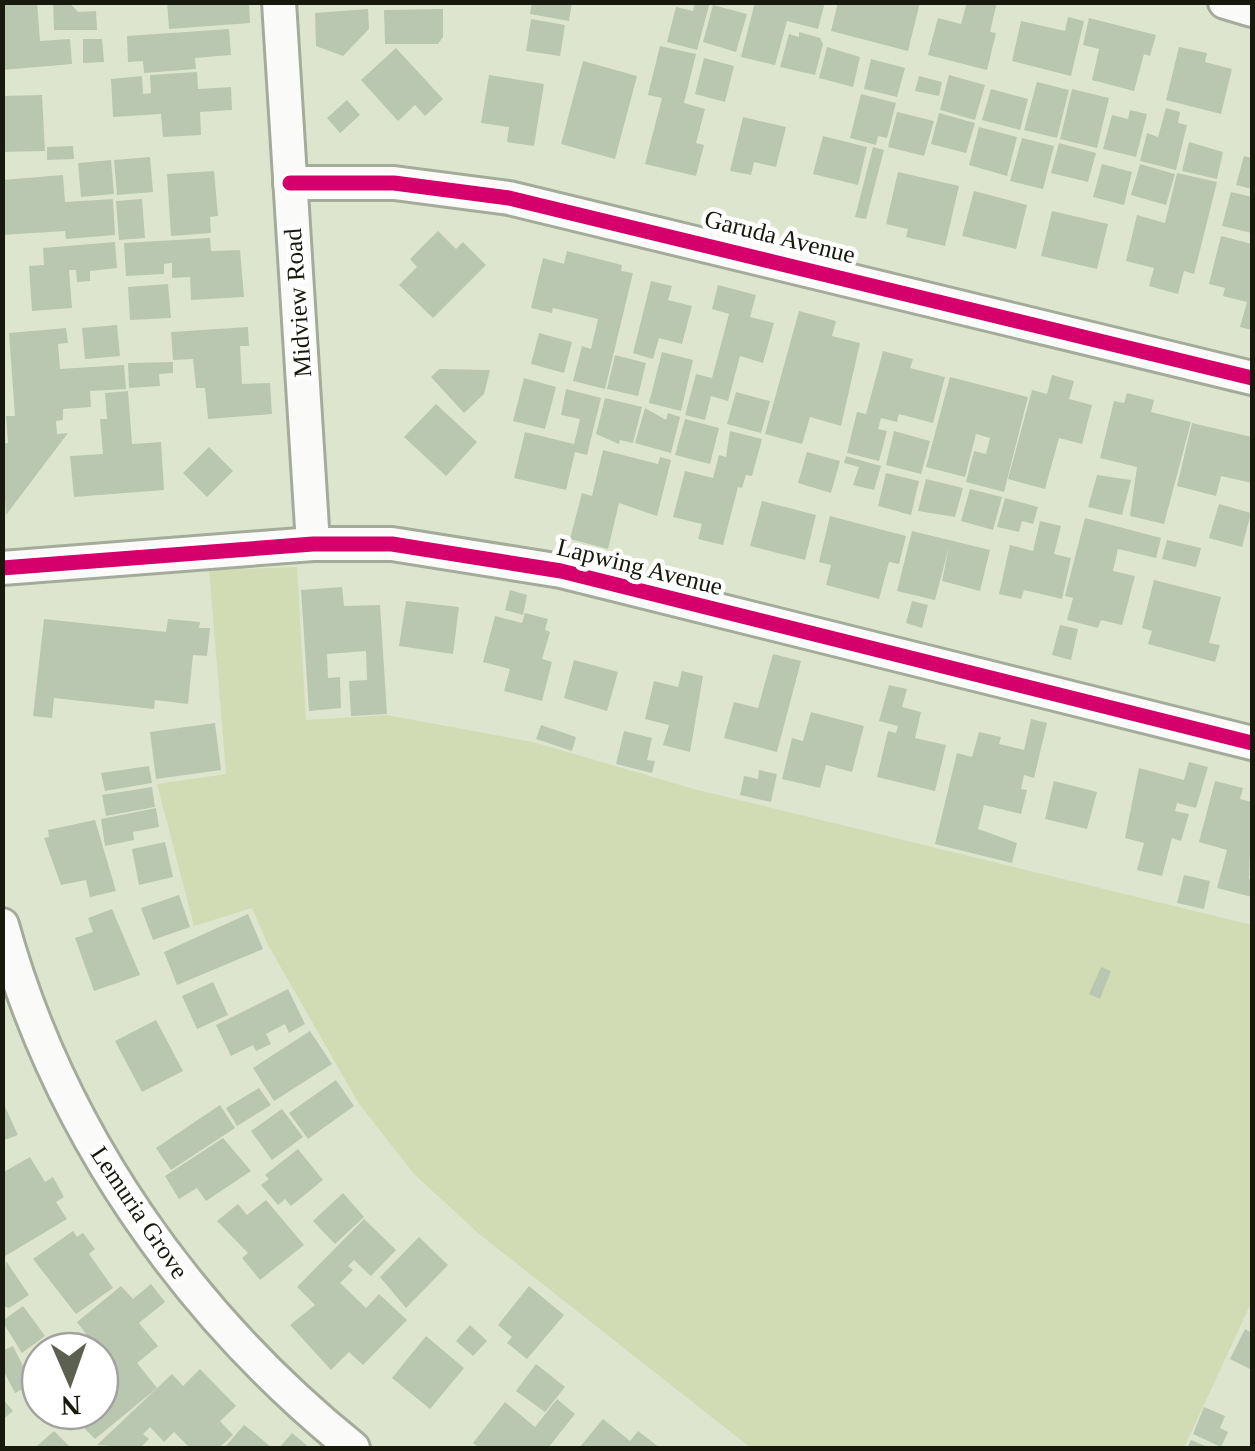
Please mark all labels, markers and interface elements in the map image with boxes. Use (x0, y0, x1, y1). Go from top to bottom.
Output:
street label: Garuda Avenue (702, 205, 858, 268)
street label: Midview Road (279, 227, 316, 378)
street label: Lapwing Avenue (554, 533, 725, 600)
street label: Lemuria Grove (86, 1141, 194, 1283)
north arrow (20, 1331, 120, 1431)
text: N (60, 1390, 82, 1421)

